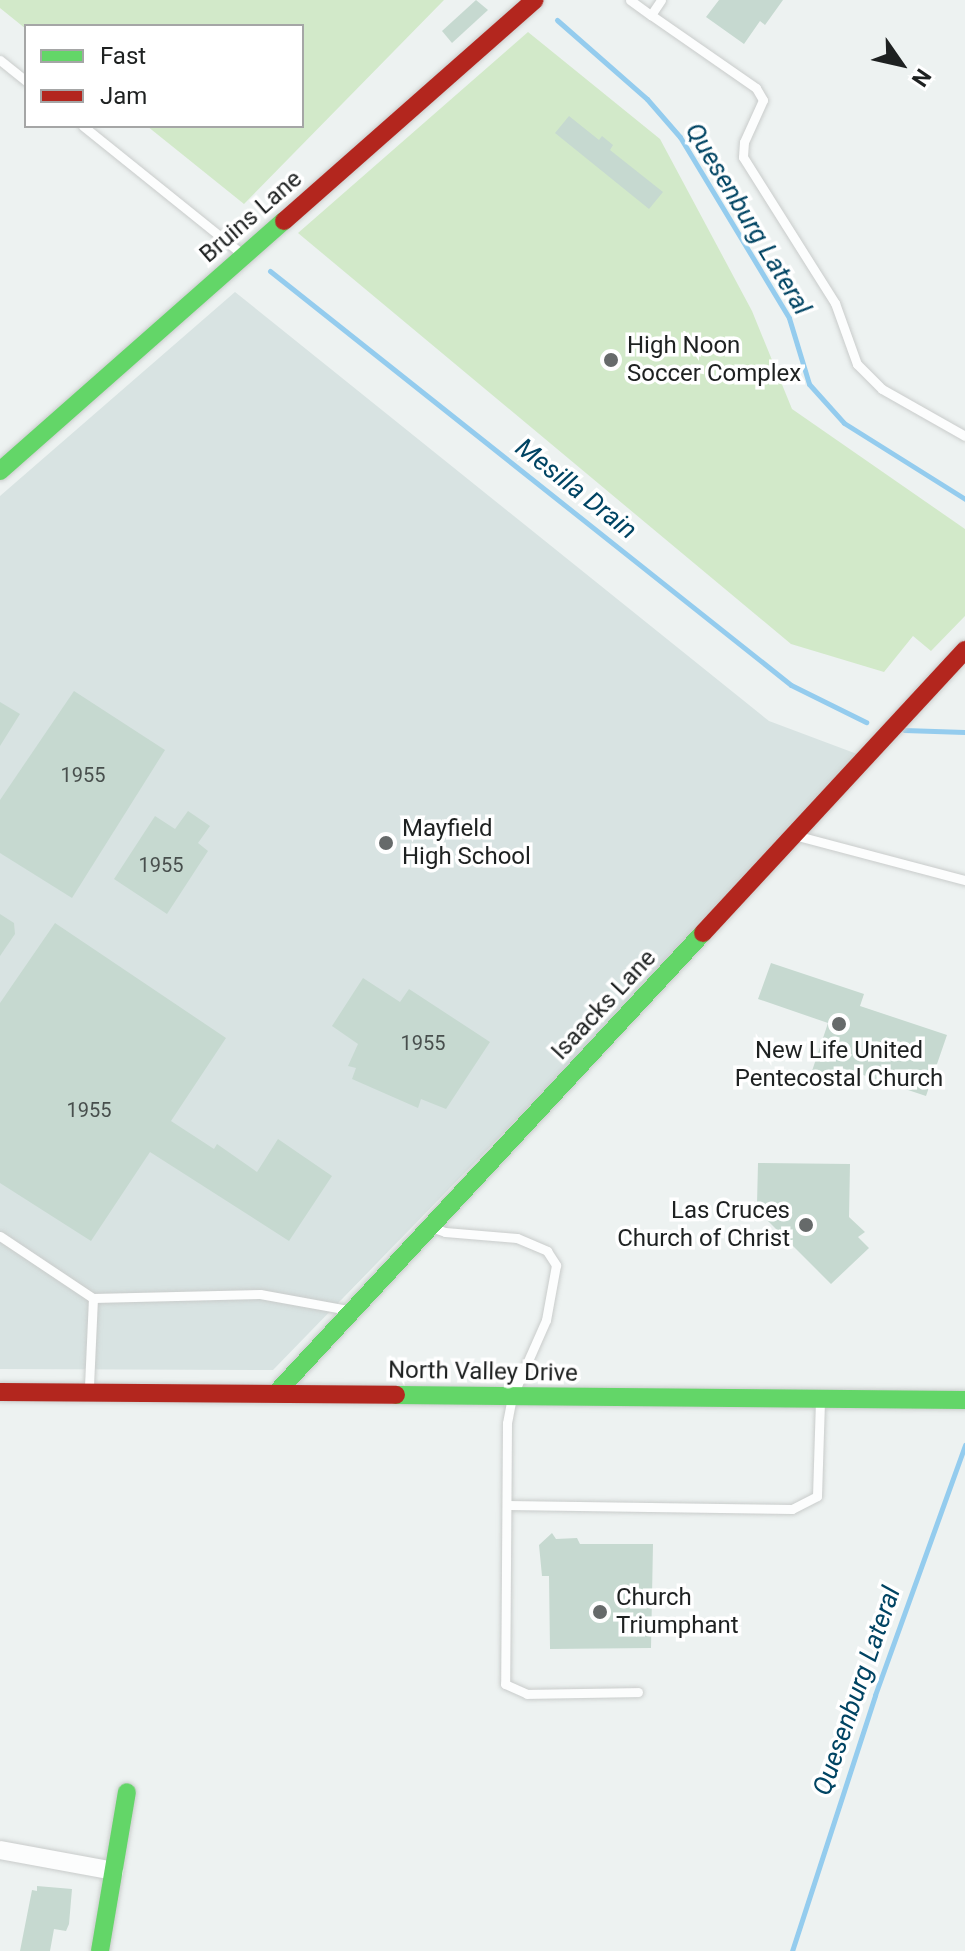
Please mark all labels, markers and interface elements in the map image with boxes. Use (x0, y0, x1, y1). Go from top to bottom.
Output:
legend (24, 24, 304, 128)
north arrow (861, 24, 941, 104)
text: Fast (100, 42, 146, 70)
text: N (907, 64, 936, 91)
text: Jam (100, 82, 147, 110)
water label: Quesenburg Lateral (678, 117, 818, 321)
street label: Bruins Lane (194, 165, 308, 269)
place label: High Noon Soccer Complex (627, 332, 801, 388)
marker: High Noon Soccer Complex (602, 351, 620, 369)
water label: Mesilla Drain (509, 432, 643, 546)
house number: 1955 (61, 763, 105, 787)
place label: Mayfield High School (402, 815, 531, 871)
marker: Mayfield High School (377, 834, 395, 852)
house number: 1955 (139, 853, 183, 877)
street label: Isaacks Lane (546, 944, 662, 1066)
marker: New Life United Pentecostal Church (830, 1015, 848, 1033)
house number: 1955 (401, 1031, 445, 1055)
place label: New Life United Pentecostal Church (735, 1037, 943, 1093)
house number: 1955 (67, 1098, 111, 1122)
place label: Las Cruces Church of Christ (617, 1197, 790, 1253)
marker: Las Cruces Church of Christ (797, 1216, 815, 1234)
street label: North Valley Drive (388, 1356, 578, 1388)
water label: Quesenburg Lateral (807, 1583, 907, 1799)
place label: Church Triumphant (616, 1584, 739, 1640)
marker: Church Triumphant (591, 1603, 609, 1621)

